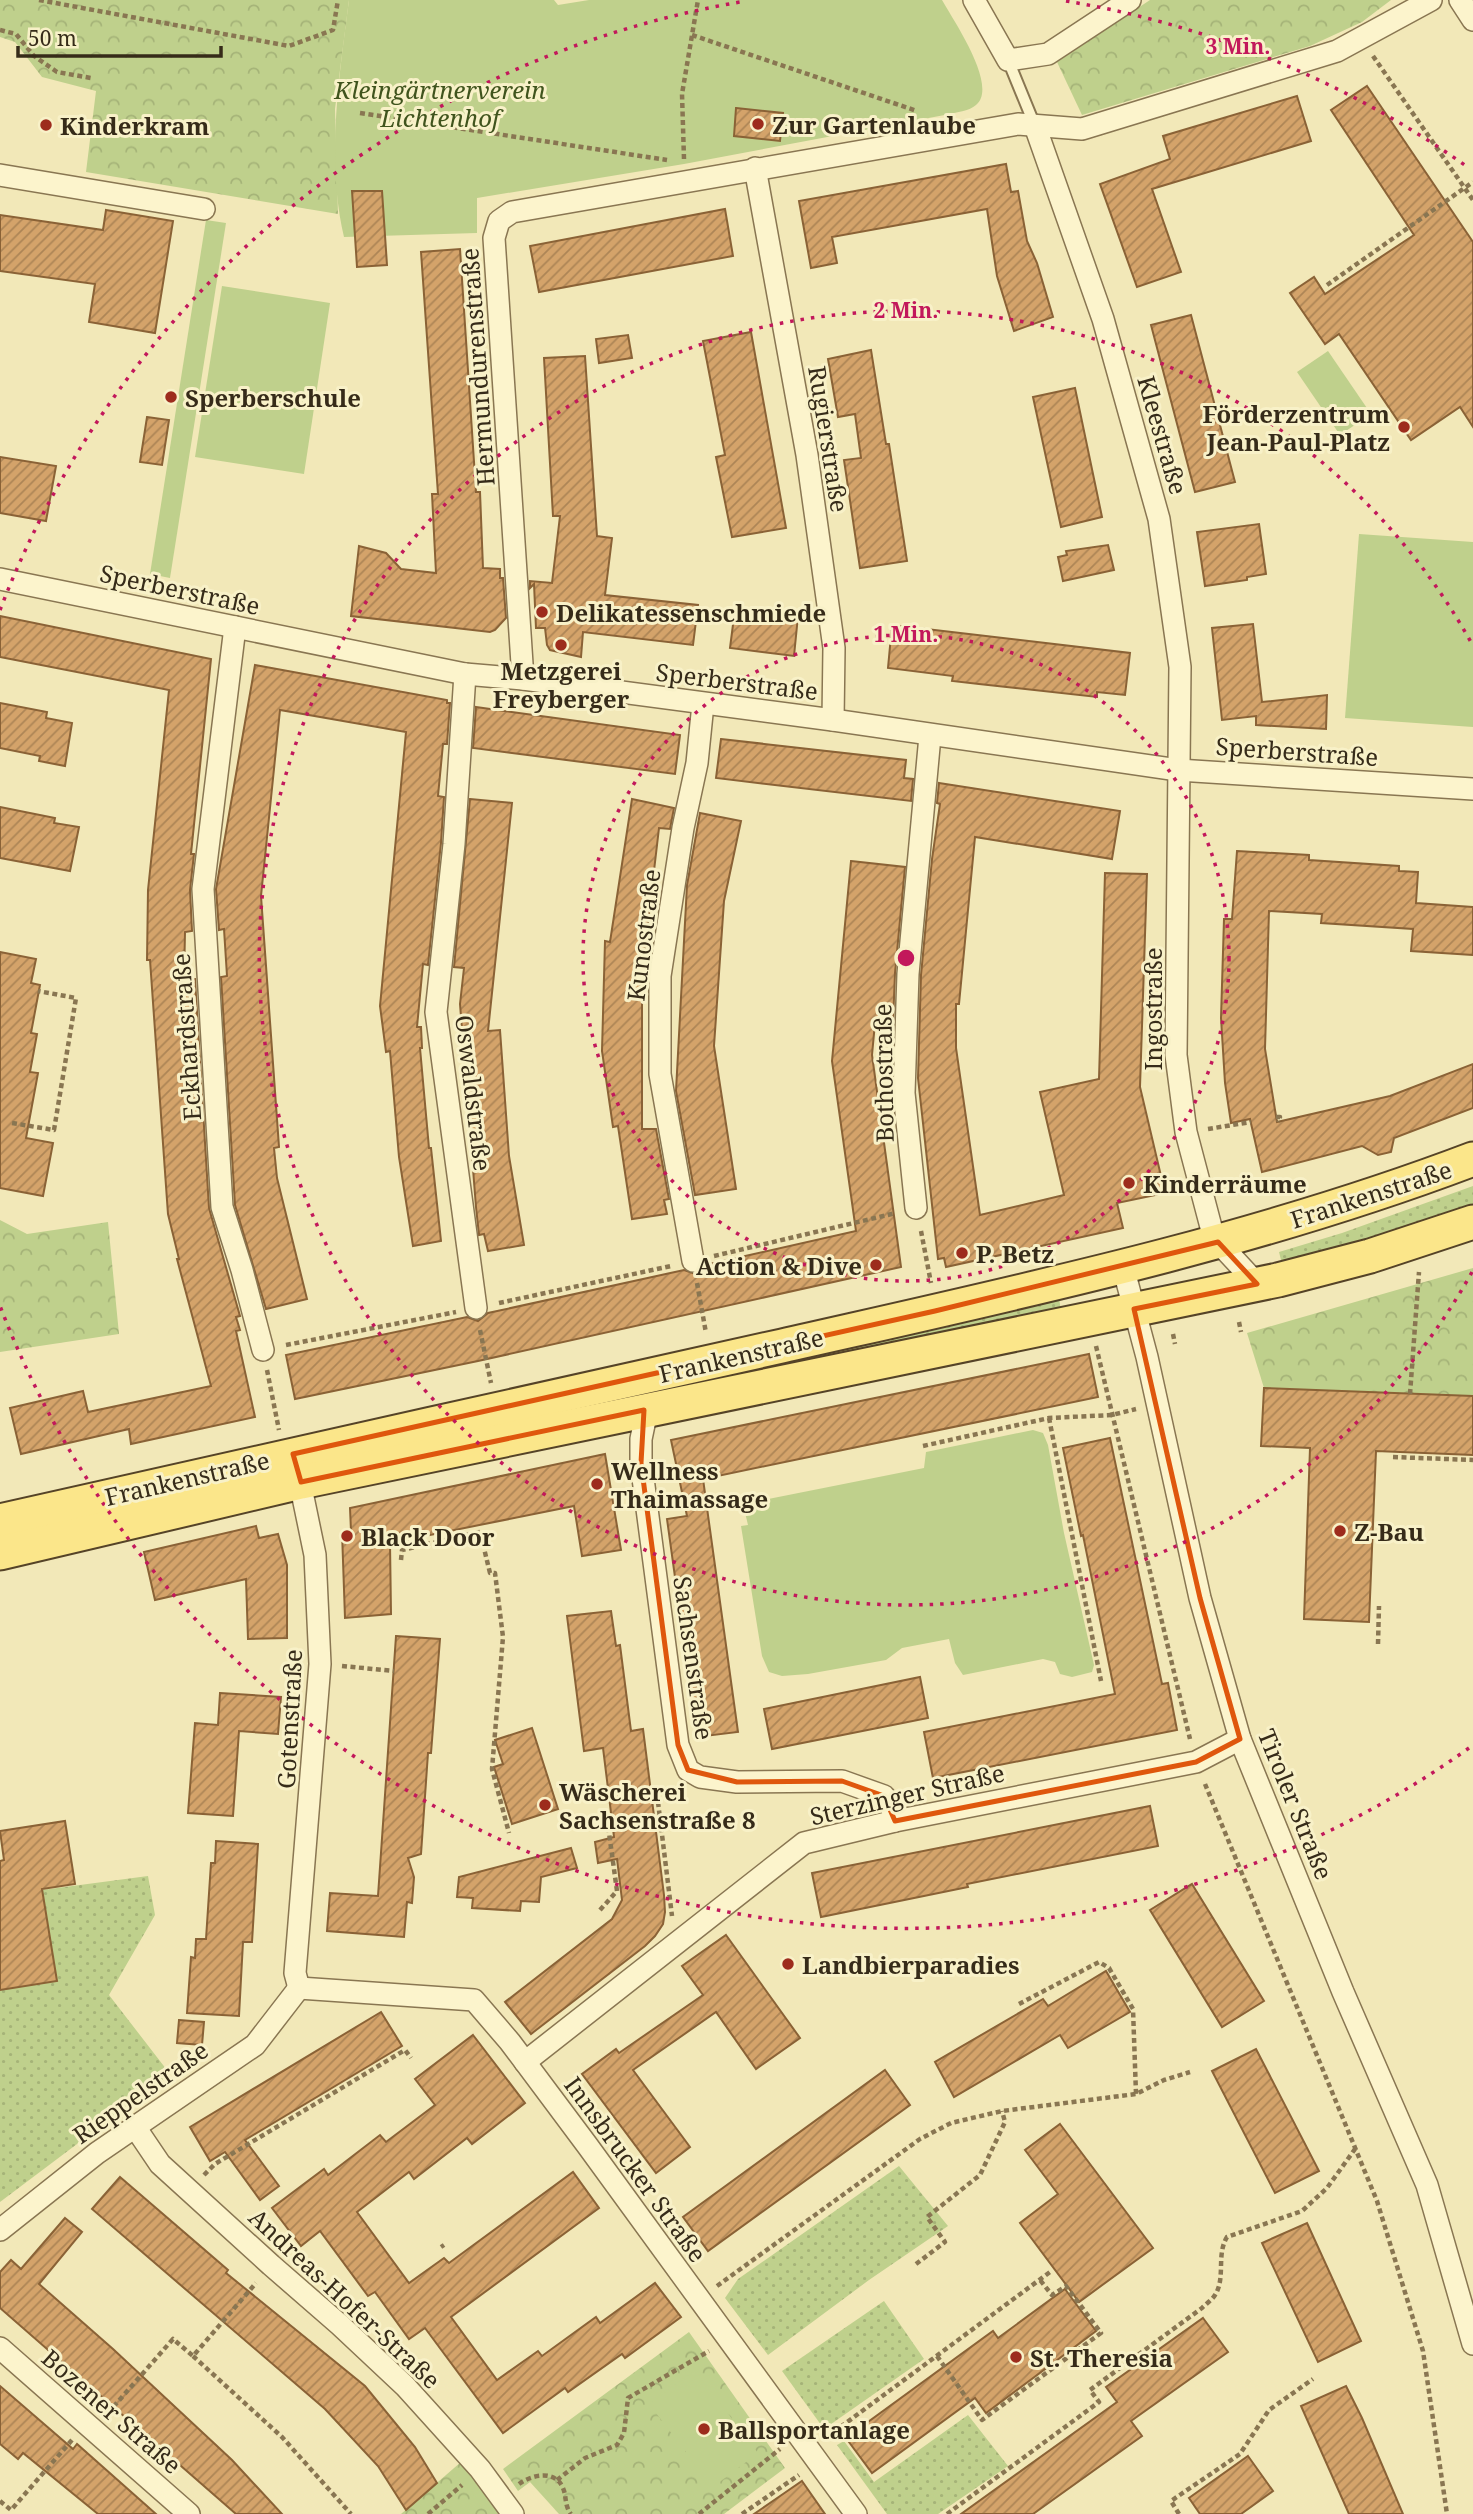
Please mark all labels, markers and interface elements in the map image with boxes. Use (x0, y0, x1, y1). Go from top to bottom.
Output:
scale bar (18, 14, 220, 58)
text: 50 m (28, 24, 77, 52)
text: 3 Min. (1206, 32, 1270, 60)
park label: Kleingärtnerverein Lichtenhof (333, 73, 546, 134)
place label: Zur Gartenlaube (772, 108, 976, 141)
place label: Kinderkram (60, 109, 210, 142)
marker: Zur Gartenlaube (750, 116, 766, 132)
marker: Kinderkram (38, 117, 54, 133)
street label: Hermundurenstraße (452, 247, 502, 487)
text: 2 Min. (874, 296, 938, 324)
street label: Rugierstraße (801, 363, 857, 515)
street label: Kleestraße (1130, 372, 1196, 498)
place label: Sperberschule (185, 381, 361, 414)
marker: Sperberschule (163, 389, 179, 405)
place label: Förderzentrum Jean-Paul-Platz (1203, 397, 1390, 458)
marker: Förderzentrum Jean-Paul-Platz (1396, 419, 1412, 435)
street label: Sperberstraße (97, 556, 263, 622)
place label: Delikatessenschmiede (556, 596, 826, 629)
marker: Delikatessenschmiede (534, 604, 550, 620)
text: 1 Min. (874, 620, 938, 648)
marker: Metzgerei Freyberger (553, 637, 569, 653)
place label: Metzgerei Freyberger (493, 654, 630, 715)
street label: Sperberstraße (654, 655, 820, 707)
street label: Sperberstraße (1215, 729, 1379, 773)
street label: Kunostraße (619, 867, 667, 1003)
centre of rings (894, 946, 918, 970)
street label: Ingostraße (1136, 947, 1169, 1071)
street label: Eckhardstraße (164, 952, 208, 1122)
street label: Bothostraße (865, 1003, 901, 1143)
street label: Oswaldstraße (448, 1013, 500, 1173)
street label: Frankenstraße (1286, 1152, 1456, 1236)
place label: Kinderräume (1143, 1167, 1307, 1200)
marker: Kinderräume (1121, 1175, 1137, 1191)
place label: P. Betz (976, 1237, 1054, 1270)
marker: P. Betz (954, 1245, 970, 1261)
place label: Action & Dive (696, 1249, 862, 1282)
marker: Action & Dive (868, 1257, 884, 1273)
street label: Frankenstraße (656, 1320, 826, 1390)
street label: Frankenstraße (102, 1443, 272, 1513)
place label: Wellness Thaimassage (611, 1454, 768, 1515)
marker: Wellness Thaimassage (589, 1476, 605, 1492)
place label: Z-Bau (1354, 1515, 1424, 1548)
place label: Black Door (361, 1520, 495, 1553)
marker: Z-Bau (1332, 1523, 1348, 1539)
marker: Black Door (339, 1528, 355, 1544)
street label: Sachsenstraße (666, 1574, 722, 1742)
street label: Gotenstraße (269, 1648, 309, 1790)
street label: Tiroler Straße (1251, 1724, 1341, 1884)
street label: Sterzinger Straße (807, 1756, 1007, 1832)
place label: Wäscherei Sachsenstraße 8 (559, 1775, 755, 1836)
marker: Wäscherei Sachsenstraße 8 (537, 1797, 553, 1813)
place label: Landbierparadies (802, 1948, 1020, 1981)
marker: Landbierparadies (780, 1956, 796, 1972)
street label: Rieppelstraße (66, 2033, 214, 2151)
street label: Innsbrucker Straße (557, 2070, 715, 2268)
street label: Andreas-Hofer-Straße (242, 2200, 448, 2396)
street label: Bozener Straße (35, 2341, 189, 2481)
place label: St. Theresia (1030, 2341, 1173, 2374)
marker: St. Theresia (1008, 2349, 1024, 2365)
place label: Ballsportanlage (718, 2413, 910, 2446)
marker: Ballsportanlage (696, 2421, 712, 2437)

